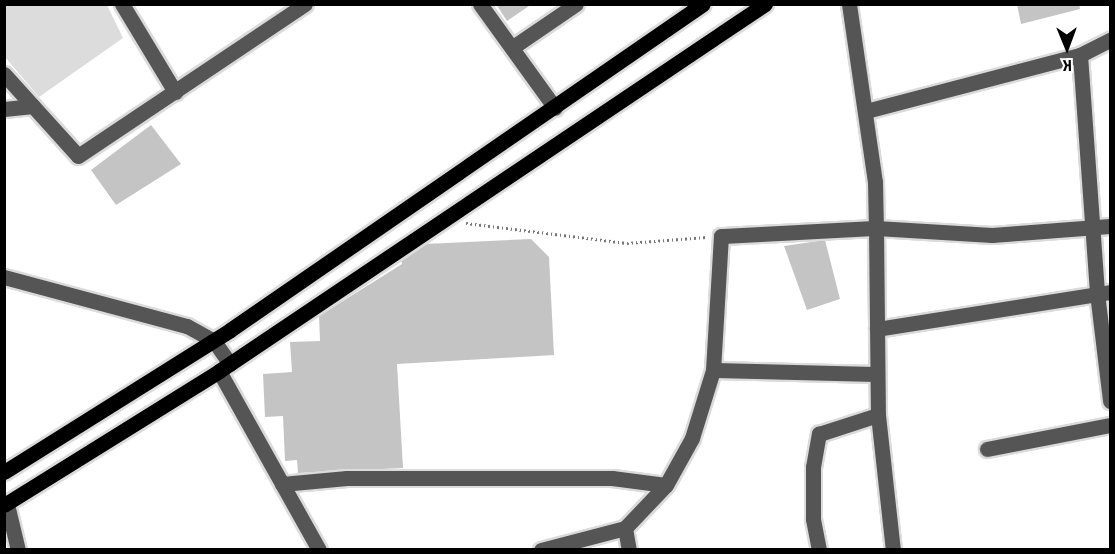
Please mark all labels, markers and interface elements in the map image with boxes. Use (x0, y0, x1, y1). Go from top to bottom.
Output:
north arrow (1037, 18, 1097, 78)
text: K (1062, 54, 1072, 78)

